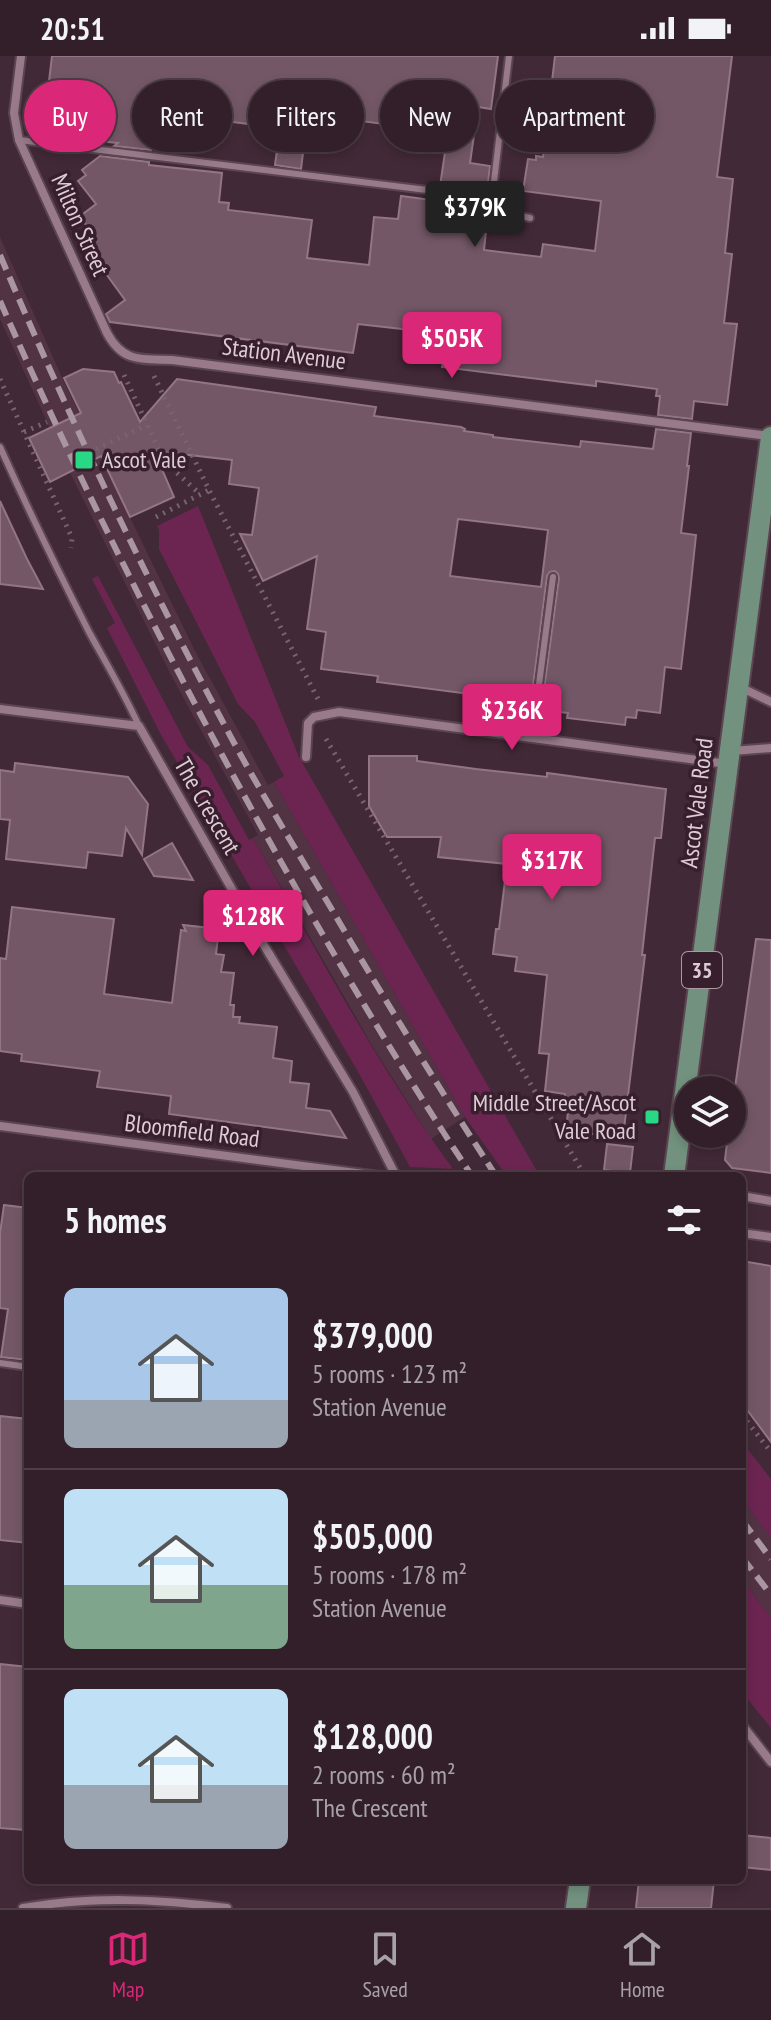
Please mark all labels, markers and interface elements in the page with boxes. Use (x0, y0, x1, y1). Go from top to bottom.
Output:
text: 20:51 (40, 9, 105, 48)
chip: Buy (24, 80, 116, 152)
chip: Rent (132, 80, 232, 152)
chip: Filters (248, 80, 364, 152)
chip: New (380, 80, 479, 152)
chip: Apartment (495, 80, 654, 152)
street label: Milton Street (44, 169, 117, 281)
pin: $379K (419, 181, 531, 249)
text: $379K (443, 190, 507, 223)
pin: $505K (396, 312, 508, 380)
text: $505K (420, 321, 484, 354)
street label: Station Avenue (220, 331, 348, 376)
place label: Ascot Vale (102, 444, 186, 475)
marker: Ascot Vale (73, 449, 95, 471)
pin: $236K (456, 684, 568, 752)
text: $236K (480, 693, 544, 726)
street label: Ascot Vale Road (673, 736, 720, 870)
street label: The Crescent (167, 752, 248, 860)
pin: $317K (496, 834, 608, 902)
text: $317K (520, 843, 584, 876)
pin: $128K (197, 890, 309, 958)
text: $128K (221, 899, 285, 932)
road number: 35 (682, 952, 722, 988)
map controls (674, 1076, 746, 1148)
button: layers (674, 1076, 746, 1148)
place label: Middle Street/Ascot Vale Road (473, 1087, 636, 1146)
street label: Bloomfield Road (123, 1107, 261, 1154)
marker: Middle Street/Ascot Vale Road (643, 1108, 661, 1126)
text: 5 homes (64, 1198, 167, 1242)
icon: filters (662, 1198, 706, 1242)
text: $379,000 (312, 1313, 433, 1357)
icon: home (128, 1320, 224, 1416)
text: 5 rooms · 123 m² (312, 1357, 467, 1390)
text: Station Avenue (312, 1390, 447, 1423)
text: $505,000 (312, 1514, 433, 1558)
icon: home (128, 1521, 224, 1617)
text: 5 rooms · 178 m² (312, 1558, 467, 1591)
text: Station Avenue (312, 1591, 447, 1624)
text: $128,000 (312, 1714, 433, 1758)
icon: home (128, 1721, 224, 1817)
text: 2 rooms · 60 m² (312, 1758, 456, 1791)
text: The Crescent (312, 1791, 428, 1824)
tab: Map (106, 1927, 150, 2003)
tab: Saved (362, 1927, 408, 2003)
tab: Home (620, 1927, 665, 2003)

